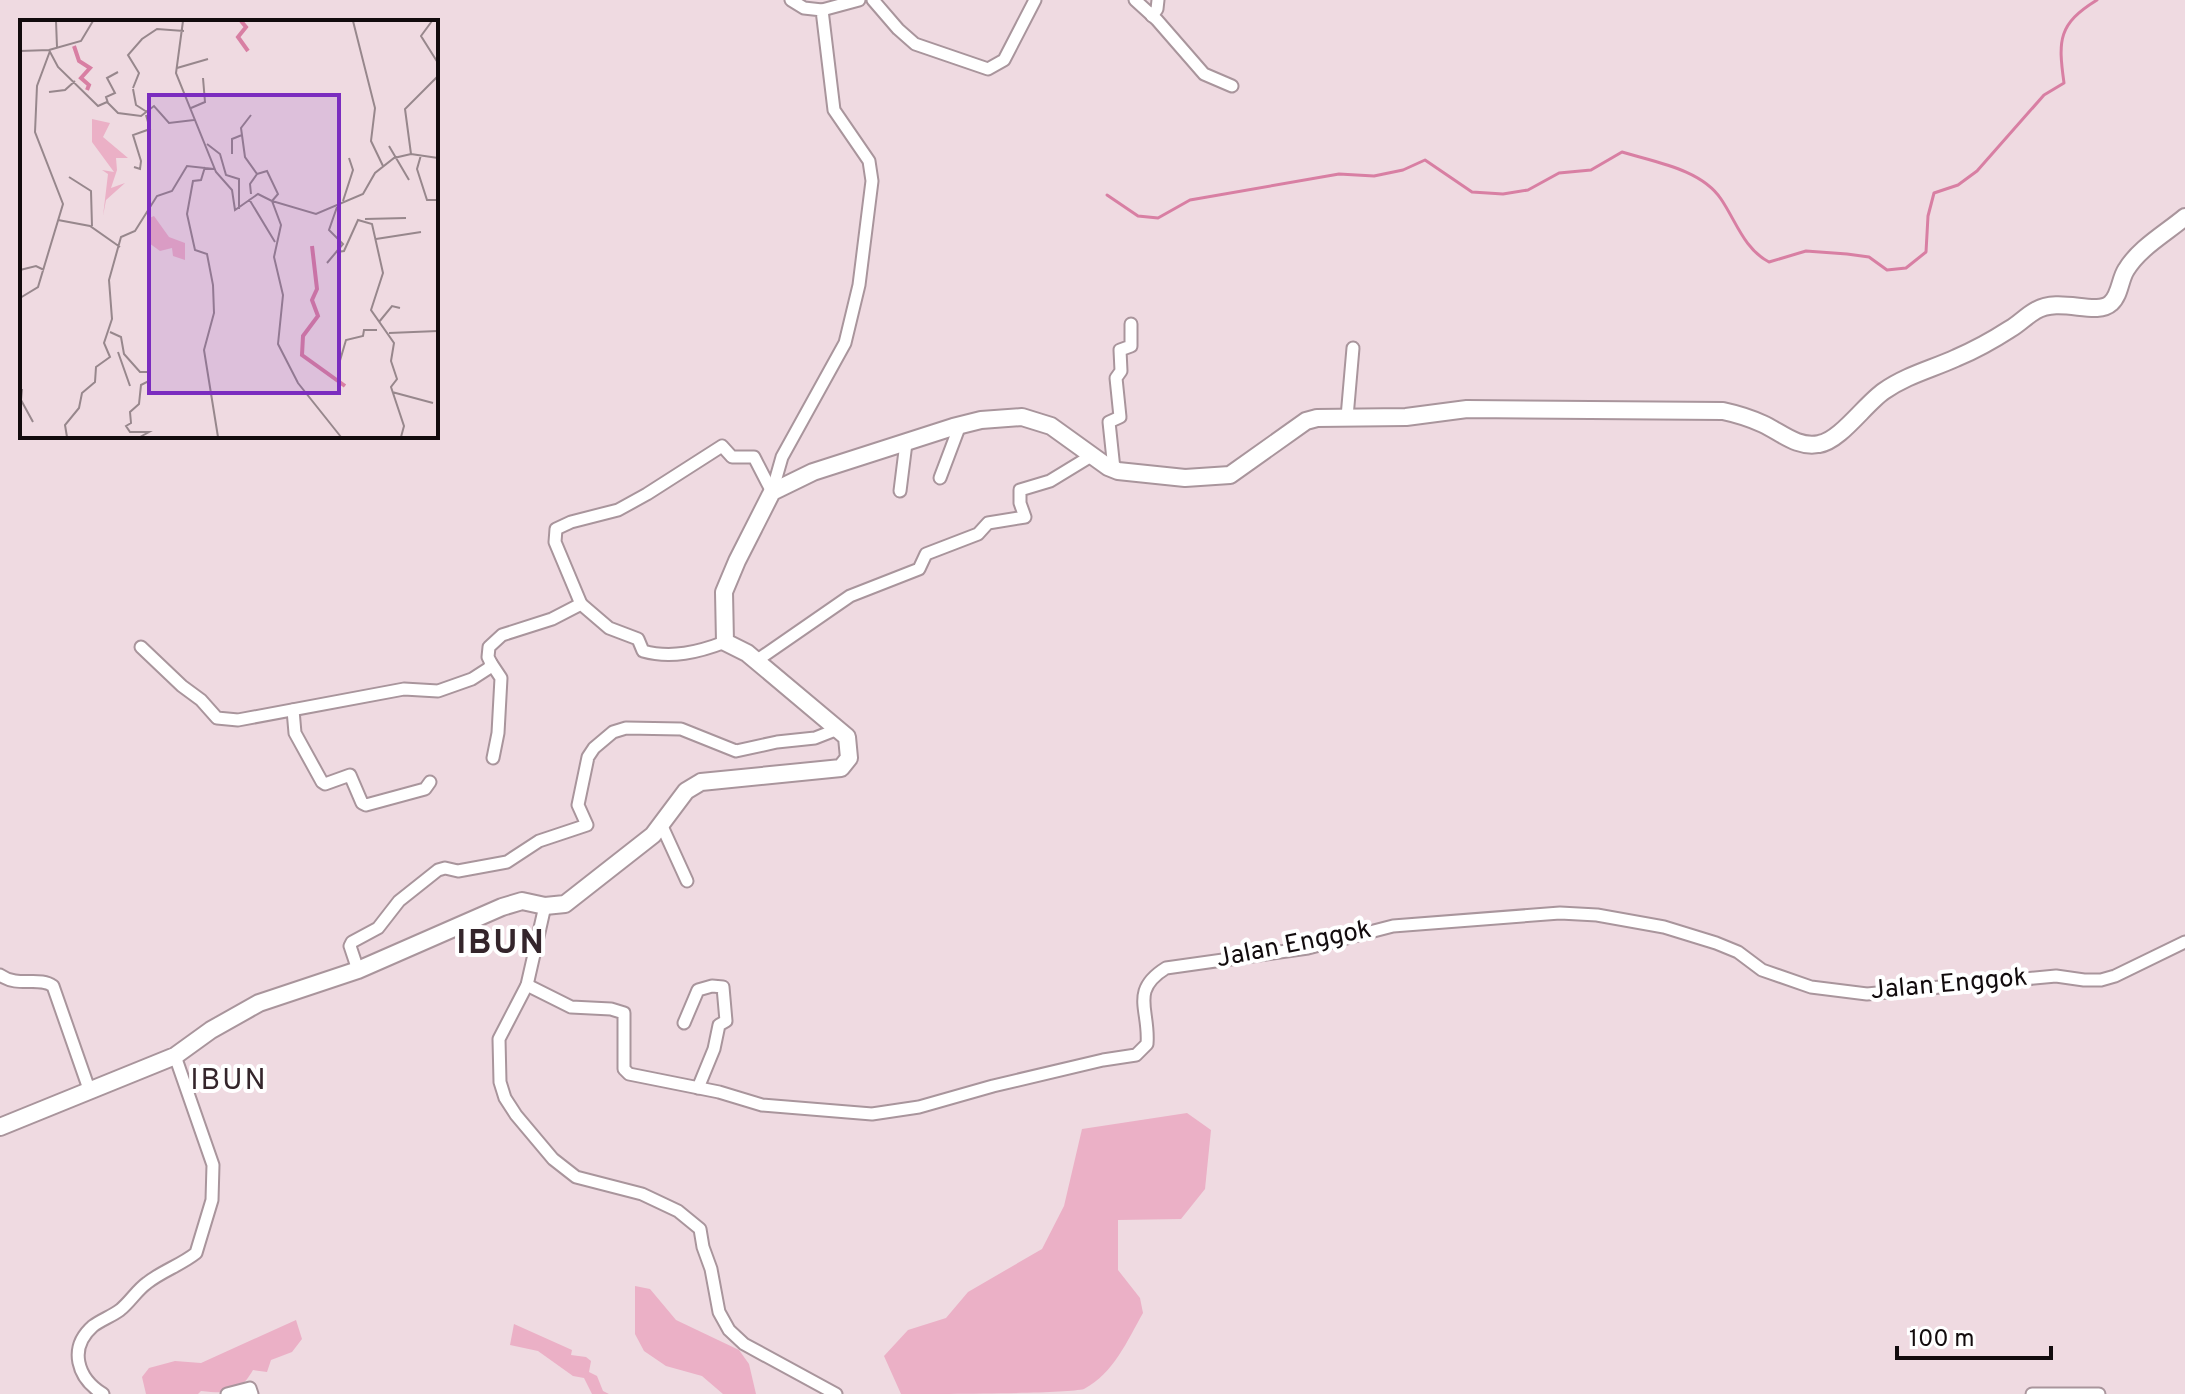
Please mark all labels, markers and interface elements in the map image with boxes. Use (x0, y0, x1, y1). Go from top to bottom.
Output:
inset map (20, 20, 438, 438)
street label: Jalan Enggok (1214, 914, 1374, 976)
district label: IBUN (456, 923, 546, 966)
street label: Jalan Enggok (1869, 962, 2029, 1008)
district label: IBUN (190, 1063, 268, 1100)
scale bar (1897, 1310, 2051, 1360)
text: 100 m (1909, 1325, 1975, 1355)

